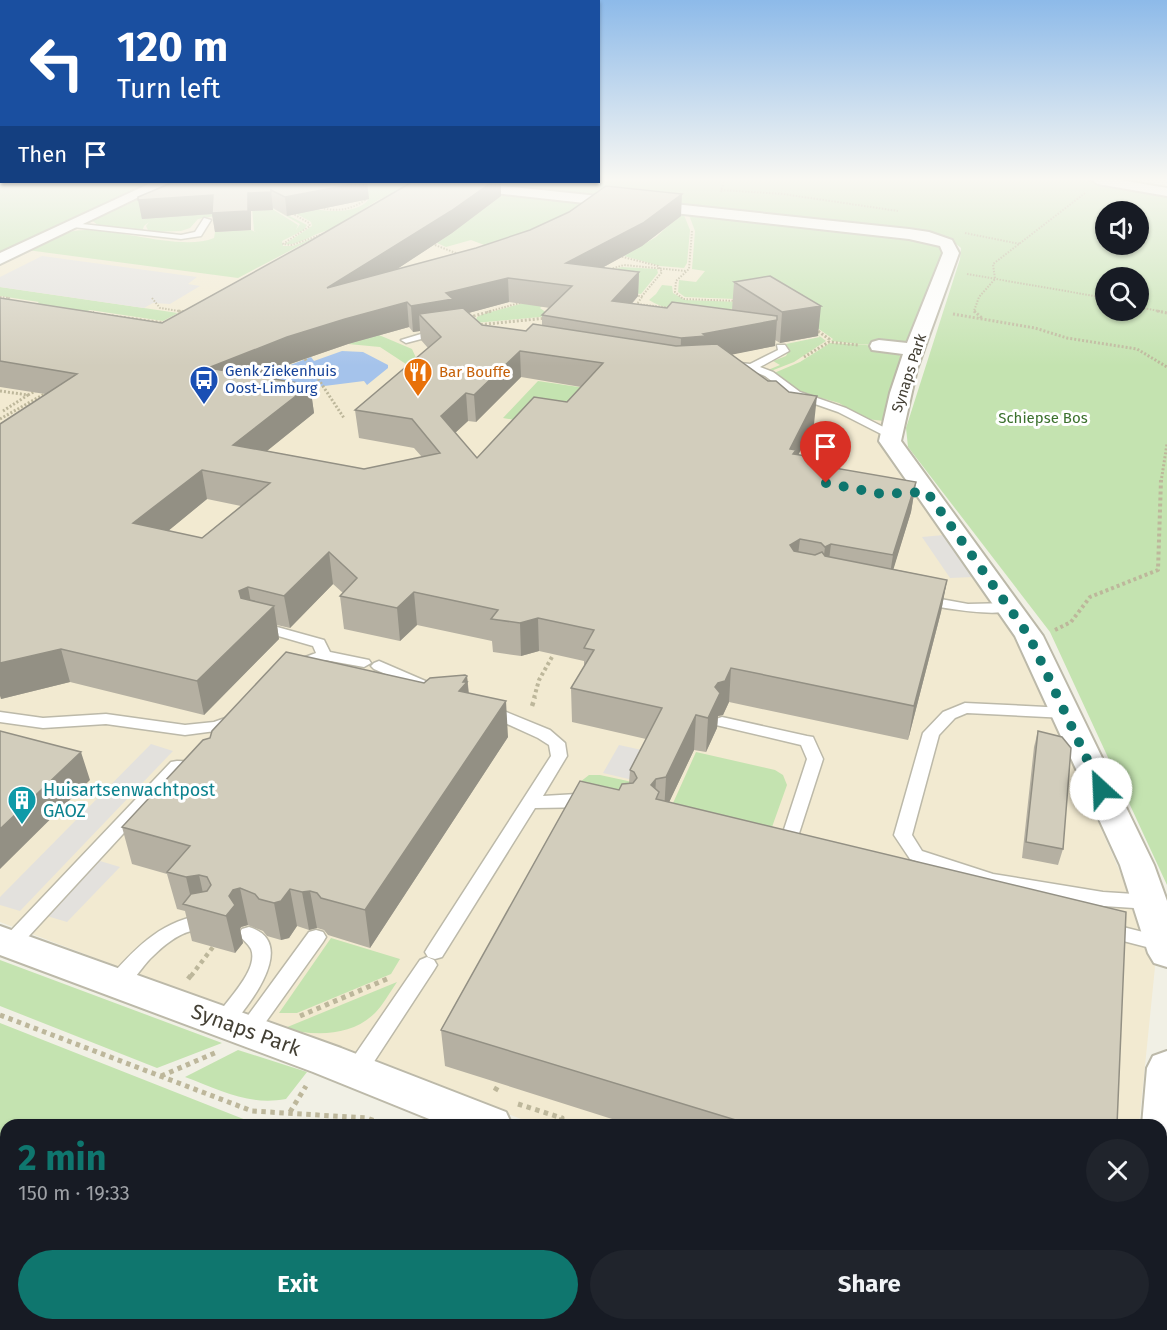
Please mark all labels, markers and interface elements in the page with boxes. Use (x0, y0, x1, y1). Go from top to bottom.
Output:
text: 120 m (117, 22, 228, 72)
icon: left (18, 24, 96, 102)
text: Turn left (117, 73, 220, 105)
icon: arrive (79, 138, 112, 171)
text: Then (18, 141, 67, 168)
map controls (1095, 201, 1149, 321)
button: sound (1095, 201, 1149, 255)
button: search (1095, 267, 1149, 321)
street label: Synaps Park (888, 331, 930, 415)
restaurant icon: Bar Bouffe (402, 356, 434, 398)
place label: Genk Ziekenhuis Oost-Limburg (225, 362, 337, 397)
place label: Bar Bouffe (439, 363, 511, 381)
bus stop icon: Genk Ziekenhuis Oost-Limburg (188, 364, 220, 406)
park label: Schiepse Bos (998, 409, 1088, 427)
pin (800, 421, 851, 483)
icon: arrive (809, 430, 842, 463)
position arrow (1069, 757, 1133, 821)
place label: Huisartsenwachtpost GAOZ (43, 779, 216, 822)
building icon: Huisartsenwachtpost GAOZ (6, 784, 38, 826)
street label: Synaps Park (188, 998, 304, 1062)
text: 2 min (18, 1136, 107, 1180)
button: close (1086, 1139, 1149, 1202)
text: 150 m · 19:33 (18, 1181, 130, 1205)
button: Exit (18, 1250, 578, 1319)
button: Share (590, 1250, 1149, 1319)

